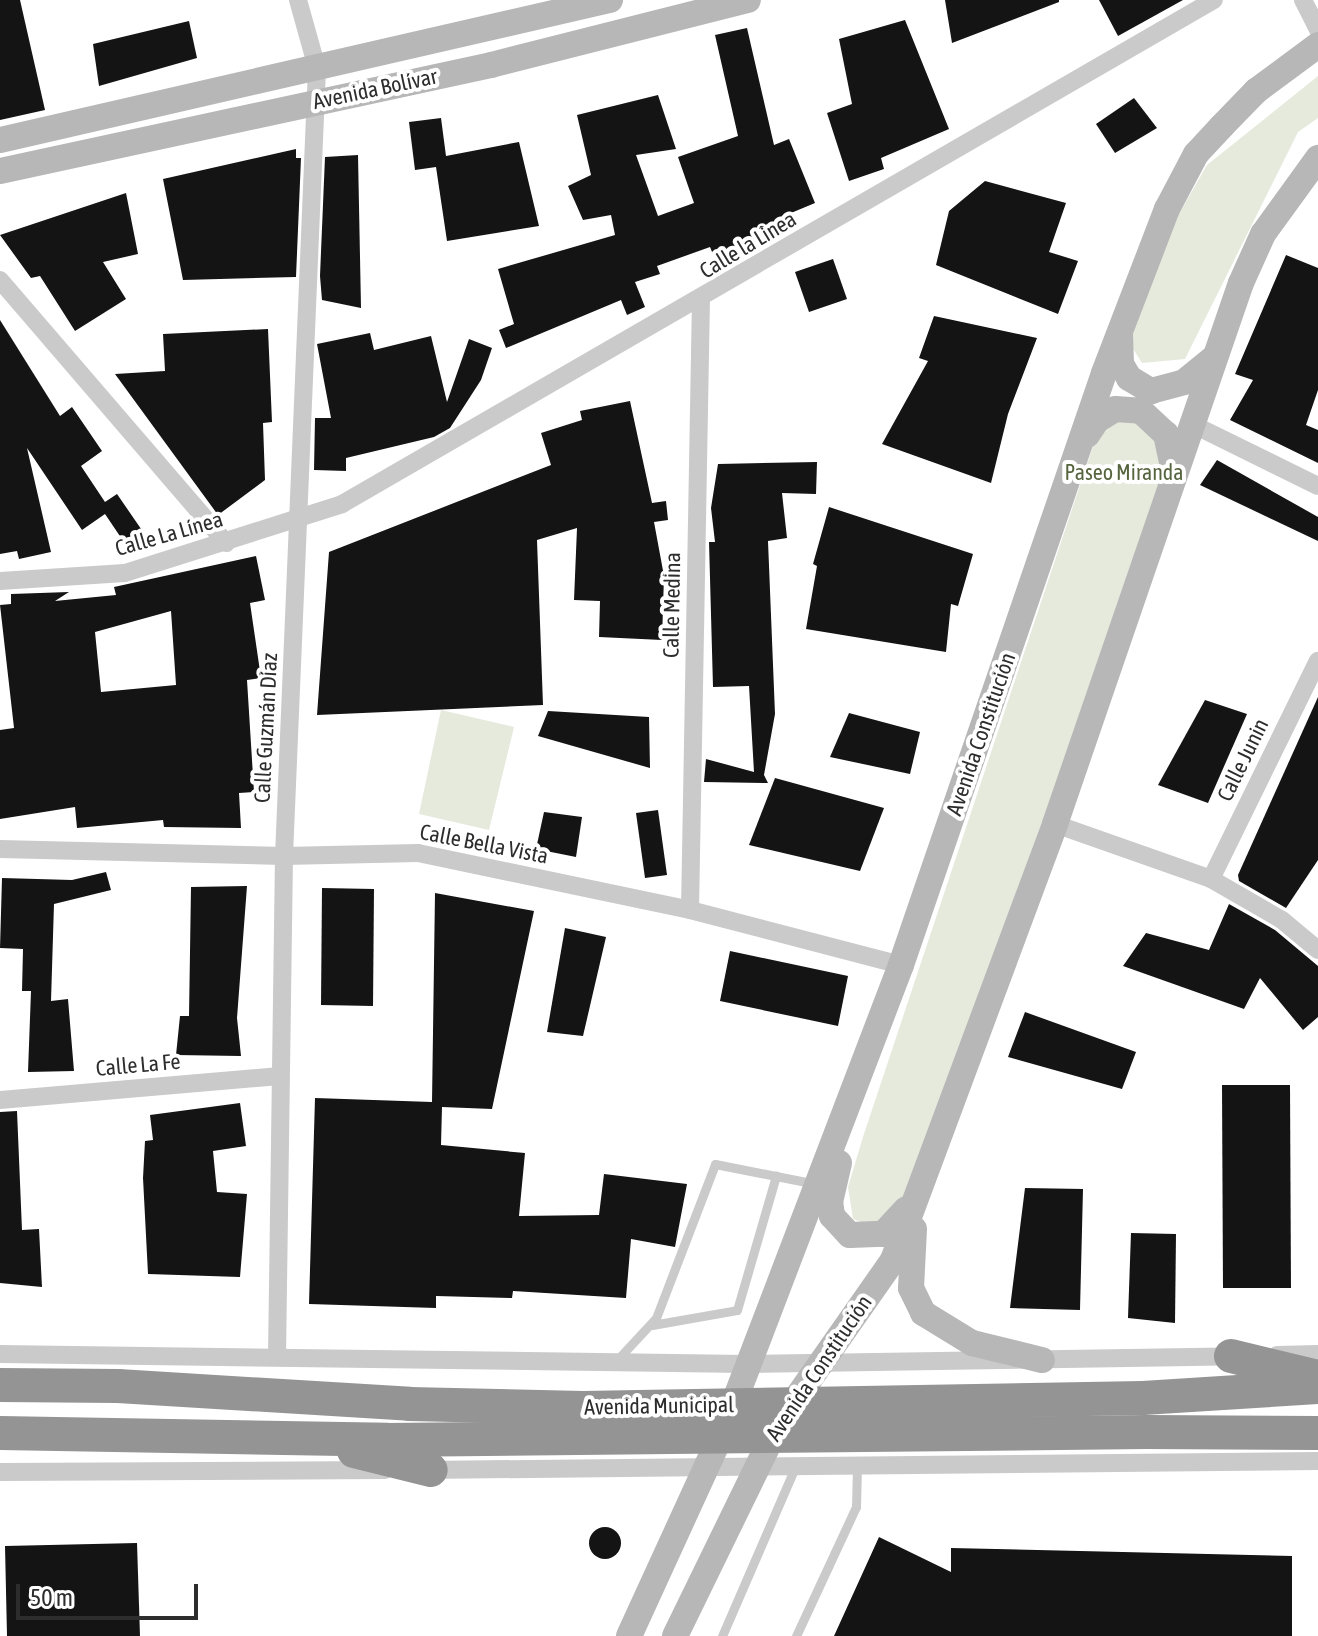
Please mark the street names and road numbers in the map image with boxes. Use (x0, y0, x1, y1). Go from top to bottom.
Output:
street label: Avenida Bolívar (311, 63, 439, 115)
street label: Calle la Linea (695, 206, 801, 284)
street label: Calle La Línea (112, 506, 226, 562)
street label: Calle Medina (658, 552, 686, 658)
street label: Avenida Constitución (941, 649, 1021, 819)
street label: Calle Guzmán Díaz (249, 652, 283, 804)
street label: Calle Junin (1212, 714, 1274, 806)
street label: Calle Bella Vista (418, 819, 550, 869)
street label: Calle La Fe (95, 1048, 181, 1082)
street label: Avenida Constitución (760, 1290, 878, 1446)
street label: Avenida Municipal (584, 1391, 734, 1421)

